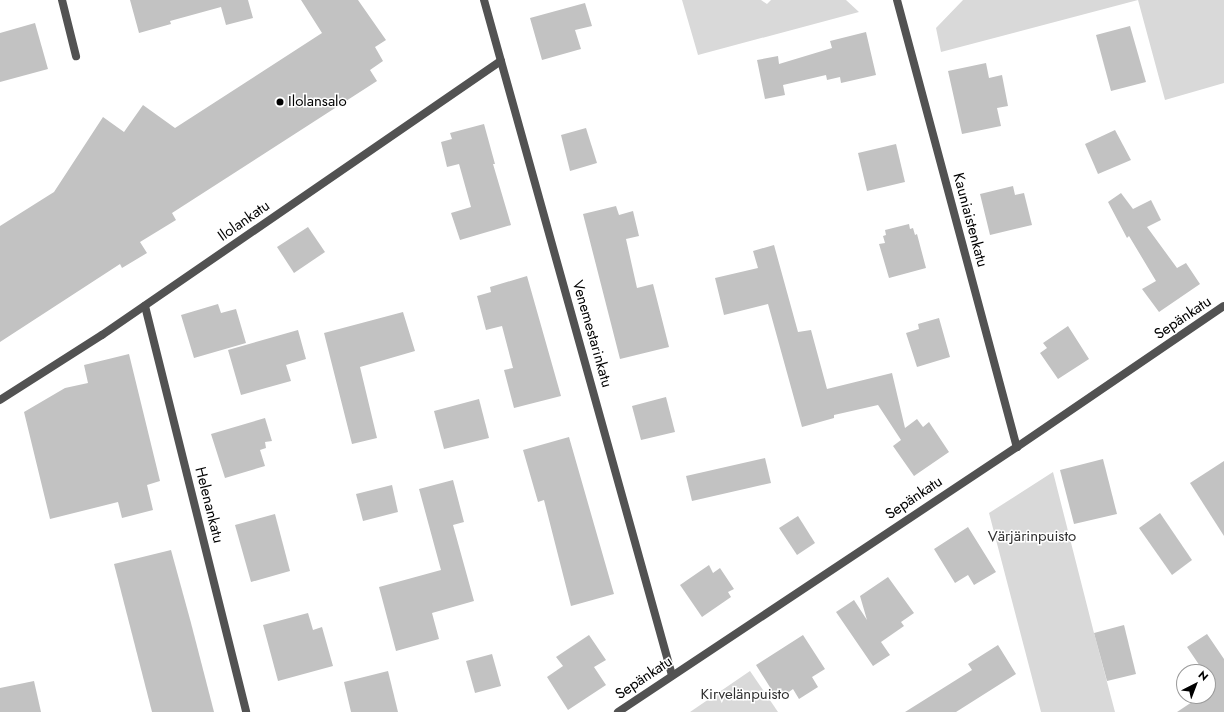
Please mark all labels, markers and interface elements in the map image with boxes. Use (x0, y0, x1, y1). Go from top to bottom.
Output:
place label: Ilolansalo (288, 93, 347, 111)
marker: Ilolansalo (275, 97, 285, 107)
street label: Kauniaistenkatu (949, 171, 991, 269)
street label: Ilolankatu (215, 197, 273, 245)
street label: Venemestarinkatu (568, 278, 616, 390)
street label: Sepänkatu (1151, 292, 1215, 344)
street label: Helenankatu (191, 465, 227, 545)
street label: Sepänkatu (882, 472, 946, 524)
park label: Värjärinpuisto (988, 528, 1076, 546)
street label: Sepänkatu (612, 652, 676, 704)
north arrow (1176, 664, 1216, 704)
text: N (1195, 667, 1212, 685)
park label: Kirvelänpuisto (701, 686, 789, 704)

